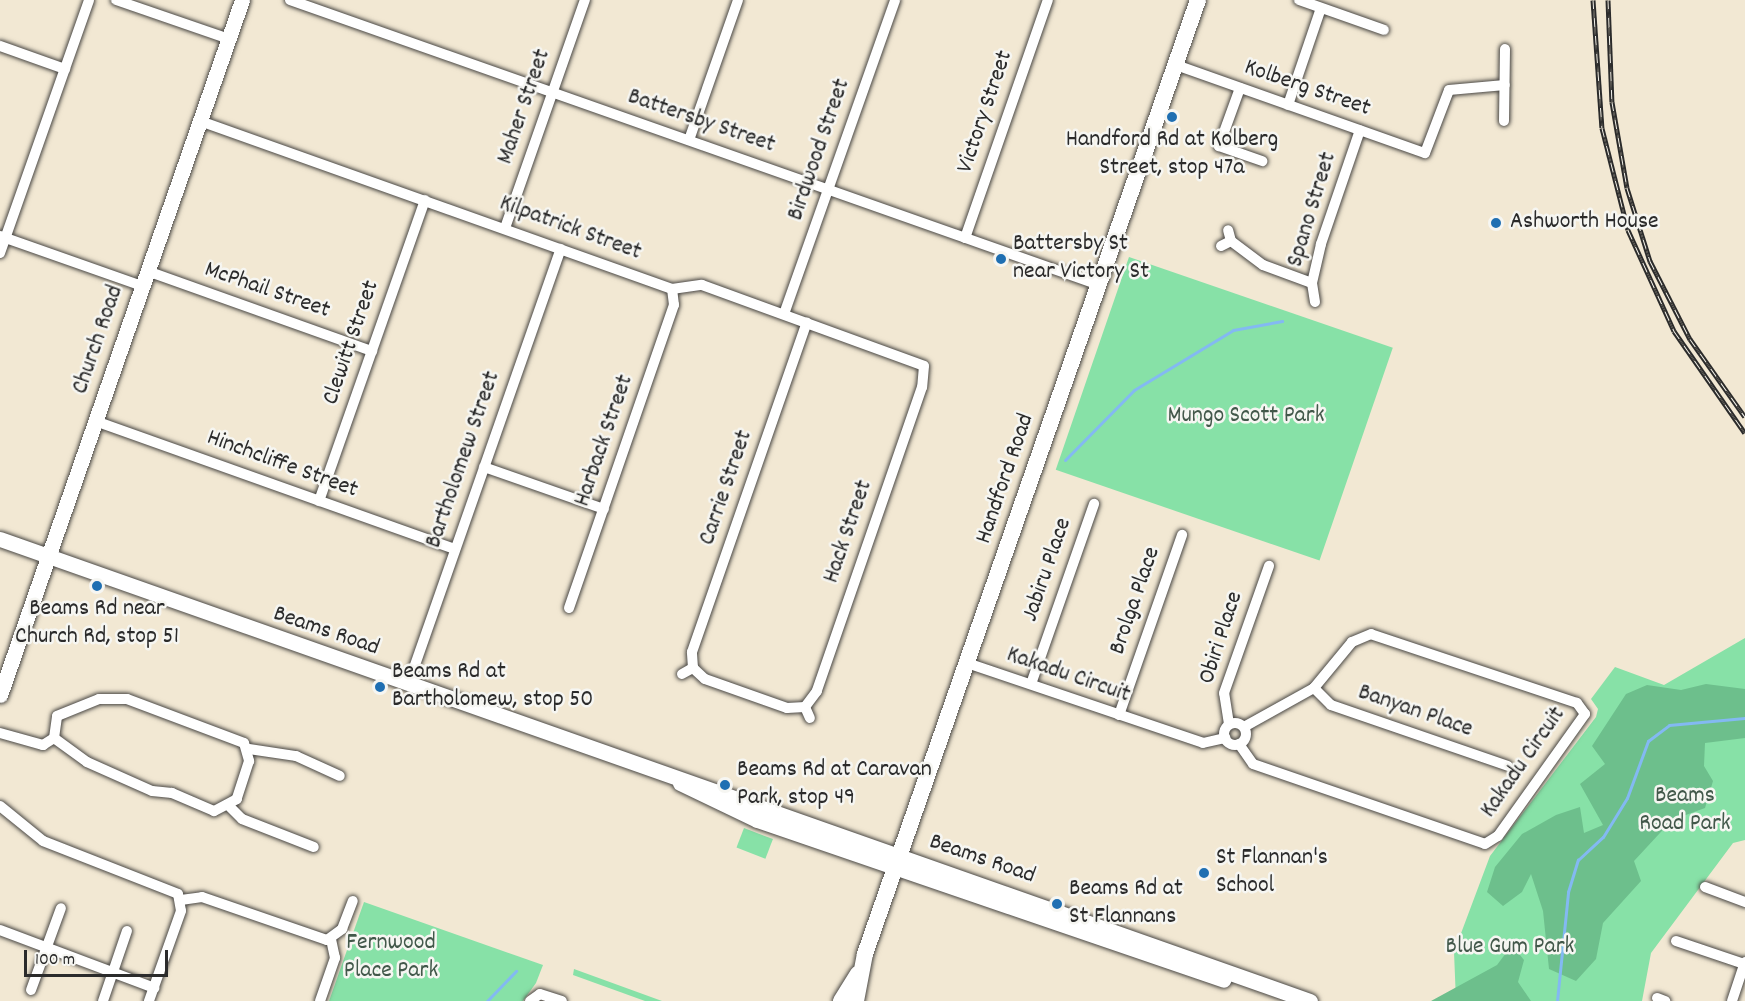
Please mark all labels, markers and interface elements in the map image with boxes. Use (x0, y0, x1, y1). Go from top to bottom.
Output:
street label: Maher Street (492, 46, 558, 168)
street label: Victory Street (952, 47, 1020, 177)
street label: Kolberg Street (1240, 54, 1374, 124)
street label: Birdwood Street (782, 75, 858, 225)
street label: Battersby Street (624, 83, 778, 161)
marker: Handford Rd at Kolberg Street, stop 47a (1165, 110, 1179, 124)
place label: Handford Rd at Kolberg Street, stop 47a (1066, 127, 1278, 183)
street label: Spano Street (1282, 149, 1344, 271)
street label: Kilpatrick Street (495, 190, 645, 268)
place label: Ashworth House (1510, 209, 1659, 237)
marker: Ashworth House (1487, 214, 1505, 232)
place label: Battersby St near Victory St (1013, 231, 1149, 287)
marker: Battersby St near Victory St (994, 252, 1008, 266)
street label: McPhail Street (200, 256, 334, 326)
street label: Clewitt Street (317, 277, 387, 409)
street label: Church Road (67, 282, 131, 398)
street label: Bartholomew Street (420, 368, 508, 552)
street label: Harback Street (569, 371, 641, 511)
park label: Mungo Scott Park (1167, 403, 1325, 431)
street label: Handford Road (970, 410, 1042, 548)
street label: Hinchcliffe Street (202, 424, 362, 506)
street label: Carrie Street (694, 427, 760, 549)
street label: Hack Street (818, 477, 880, 587)
street label: Jabiru Place (1017, 514, 1079, 626)
street label: Brolga Place (1104, 543, 1168, 659)
marker: Beams Rd near Church Rd, stop 51 (90, 579, 104, 593)
street label: Obiri Place (1194, 588, 1250, 688)
place label: Beams Rd near Church Rd, stop 51 (15, 596, 179, 652)
street label: Beams Road (269, 600, 383, 664)
street label: Kakadu Circuit (1002, 641, 1134, 711)
place label: Beams Rd at Bartholomew, stop 50 (392, 659, 593, 715)
street label: Banyan Place (1354, 679, 1476, 745)
marker: Beams Rd at Bartholomew, stop 50 (373, 680, 387, 694)
street label: Kakadu Circuit (1475, 702, 1573, 824)
place label: Beams Rd at Caravan Park, stop 49 (737, 757, 932, 813)
marker: Beams Rd at Caravan Park, stop 49 (718, 778, 732, 792)
park label: Beams Road Park (1639, 783, 1731, 839)
street label: Beams Road (925, 828, 1039, 892)
place label: St Flannan's School (1216, 845, 1328, 901)
marker: St Flannan's School (1197, 866, 1211, 880)
place label: Beams Rd at St Flannans (1069, 876, 1183, 932)
marker: Beams Rd at St Flannans (1050, 897, 1064, 911)
park label: Fernwood Place Park (344, 930, 438, 986)
park label: Blue Gum Park (1446, 934, 1574, 962)
scale bar (27, 938, 171, 976)
text: 100 m (35, 948, 75, 973)

